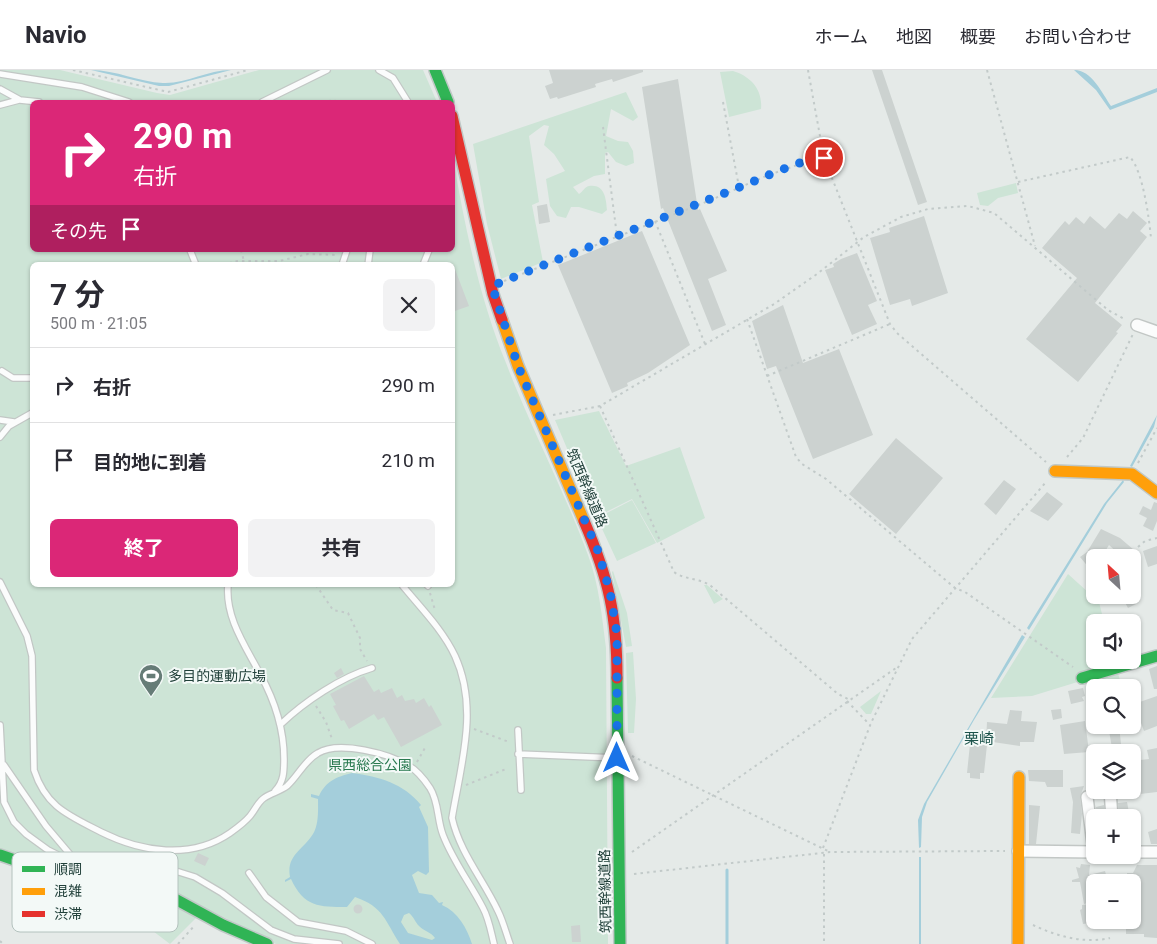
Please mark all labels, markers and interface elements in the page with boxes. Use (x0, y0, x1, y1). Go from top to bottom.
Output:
text: Navio (25, 21, 87, 49)
text: ホーム (815, 26, 868, 47)
text: 地図 (896, 26, 932, 47)
text: 概要 (960, 26, 996, 47)
text: お問い合わせ (1024, 26, 1132, 47)
text: 290 m (133, 116, 232, 157)
icon: right (50, 120, 115, 185)
pin (803, 137, 845, 179)
icon: arrive (810, 144, 838, 172)
text: 右折 (133, 164, 177, 189)
icon: arrive (117, 215, 145, 243)
text: その先 (50, 220, 107, 243)
text: 7 分 (50, 277, 105, 312)
button: close (383, 279, 435, 331)
text: 500 m · 21:05 (50, 314, 147, 333)
icon: right (50, 371, 78, 399)
text: 290 m (382, 374, 435, 397)
text: 右折 (93, 376, 131, 399)
icon: arrive (50, 446, 78, 474)
street label: 筑西幹線道路 (563, 446, 611, 530)
text: 210 m (382, 449, 435, 472)
text: 目的地に到着 (93, 451, 207, 474)
button: 終了 (50, 519, 238, 577)
button: 共有 (248, 519, 435, 577)
north arrow (1086, 549, 1141, 604)
map controls (1086, 549, 1141, 929)
button: sound (1086, 614, 1141, 669)
sports icon: 多目的運動広場 (138, 663, 164, 697)
place label: 多目的運動広場 (168, 668, 266, 684)
button: search (1086, 679, 1141, 734)
district label: 栗崎 (964, 730, 994, 748)
position arrow (590, 731, 642, 783)
button: layers (1086, 744, 1141, 799)
park label: 県西総合公園 (328, 757, 412, 773)
button: + (1086, 809, 1141, 864)
street label: 筑西幹線道路 (596, 849, 614, 933)
legend (12, 852, 178, 932)
text: 順調 (54, 861, 82, 877)
button: − (1086, 874, 1141, 929)
text: 混雑 (54, 883, 82, 899)
text: 渋滞 (54, 906, 82, 922)

